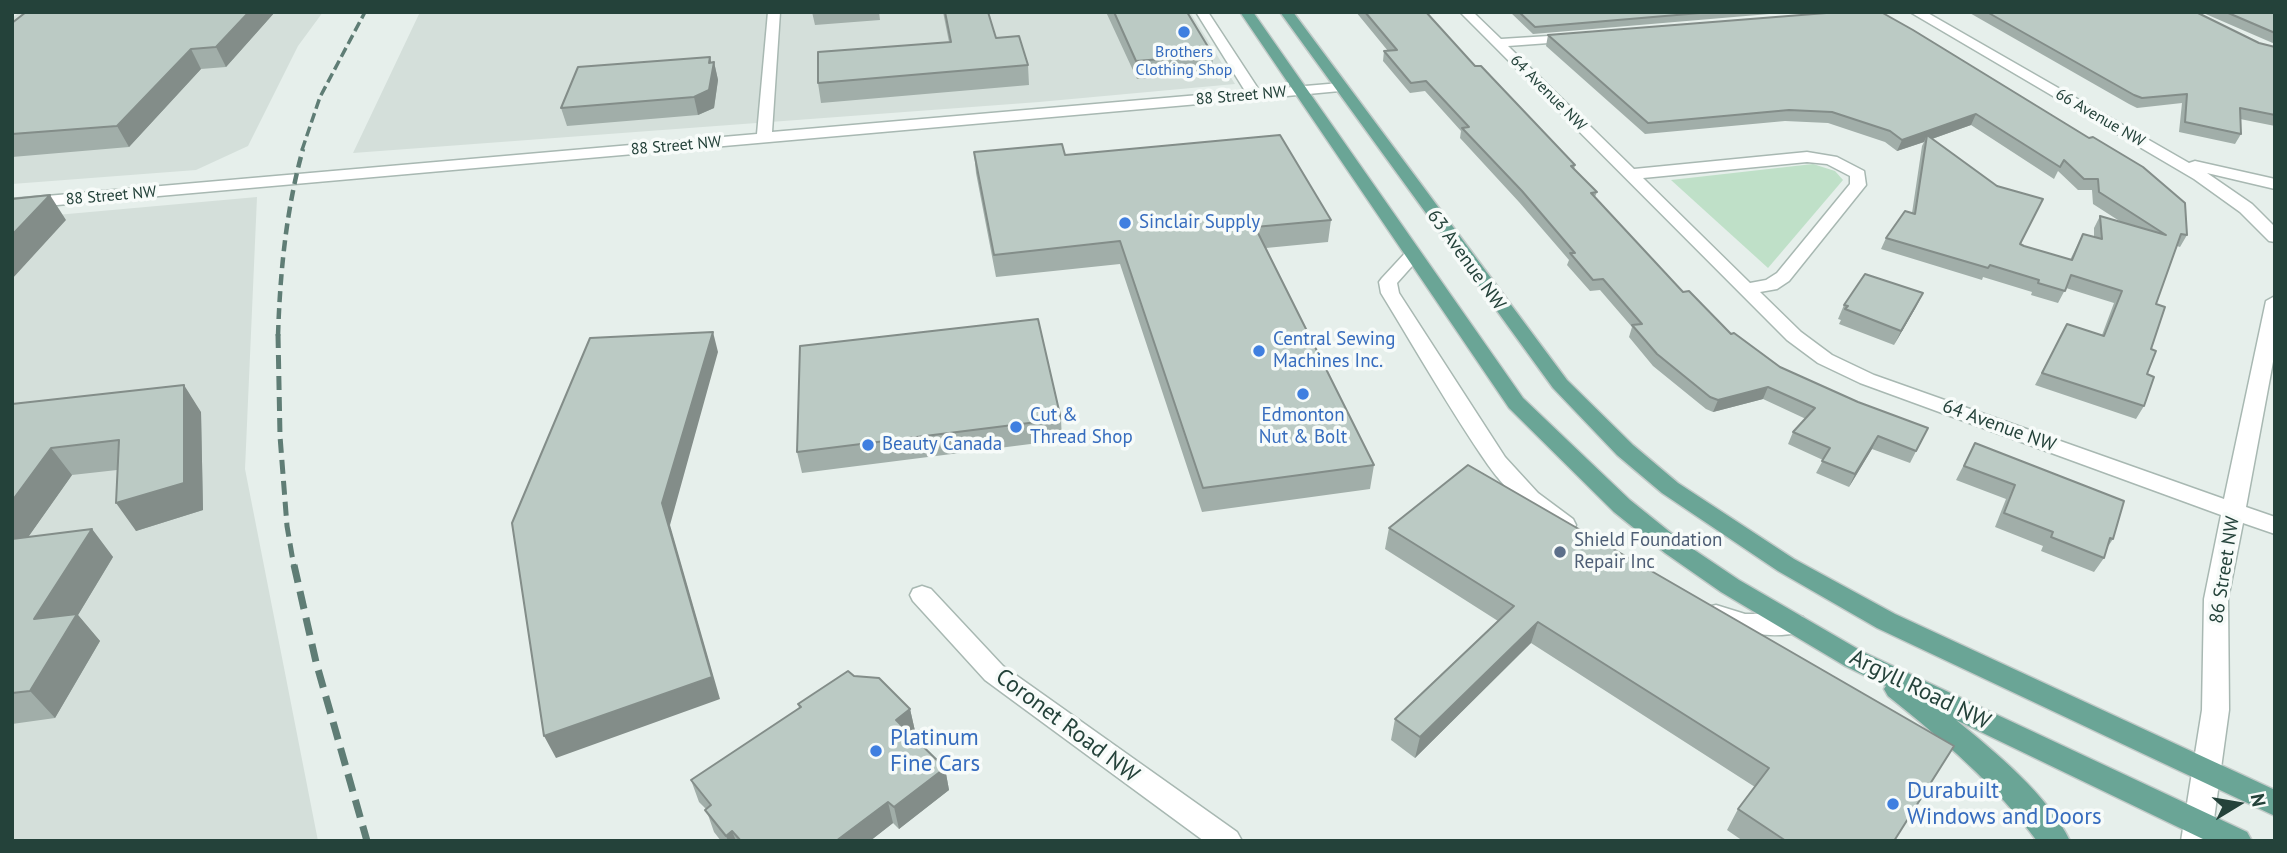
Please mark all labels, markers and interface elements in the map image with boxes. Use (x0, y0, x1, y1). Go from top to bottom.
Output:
marker: Brothers Clothing Shop (1176, 24, 1192, 40)
place label: Brothers Clothing Shop (1136, 42, 1232, 80)
street label: 64 Avenue NW (1506, 51, 1590, 135)
street label: 88 Street NW (1195, 82, 1287, 110)
street label: 66 Avenue NW (2052, 85, 2148, 151)
street label: 88 Street NW (630, 132, 722, 160)
street label: 88 Street NW (65, 182, 157, 210)
street label: 63 Avenue NW (1422, 205, 1510, 315)
place label: Sinclair Supply (1139, 212, 1260, 234)
marker: Sinclair Supply (1117, 215, 1133, 231)
place label: Central Sewing Machines Inc. (1273, 329, 1395, 373)
marker: Central Sewing Machines Inc. (1251, 343, 1267, 359)
marker: Edmonton Nut & Bolt (1295, 386, 1311, 402)
street label: 64 Avenue NW (1939, 395, 2059, 457)
place label: Cut & Thread Shop (1030, 405, 1133, 449)
place label: Edmonton Nut & Bolt (1259, 405, 1347, 449)
marker: Cut & Thread Shop (1008, 419, 1024, 435)
place label: Beauty Canada (882, 434, 1002, 456)
marker: Beauty Canada (860, 437, 876, 453)
street label: 86 Street NW (2205, 515, 2245, 625)
place label: Shield Foundation Repair Inc (1574, 530, 1722, 574)
marker: Shield Foundation Repair Inc (1552, 544, 1568, 560)
street label: Argyll Road NW (1845, 644, 1995, 736)
street label: Coronet Road NW (990, 663, 1144, 789)
place label: Platinum Fine Cars (890, 724, 980, 778)
marker: Platinum Fine Cars (868, 743, 884, 759)
north arrow (2203, 769, 2273, 839)
place label: Durabuilt Windows and Doors (1907, 777, 2102, 831)
text: N (2246, 792, 2272, 808)
marker: Durabuilt Windows and Doors (1885, 796, 1901, 812)

